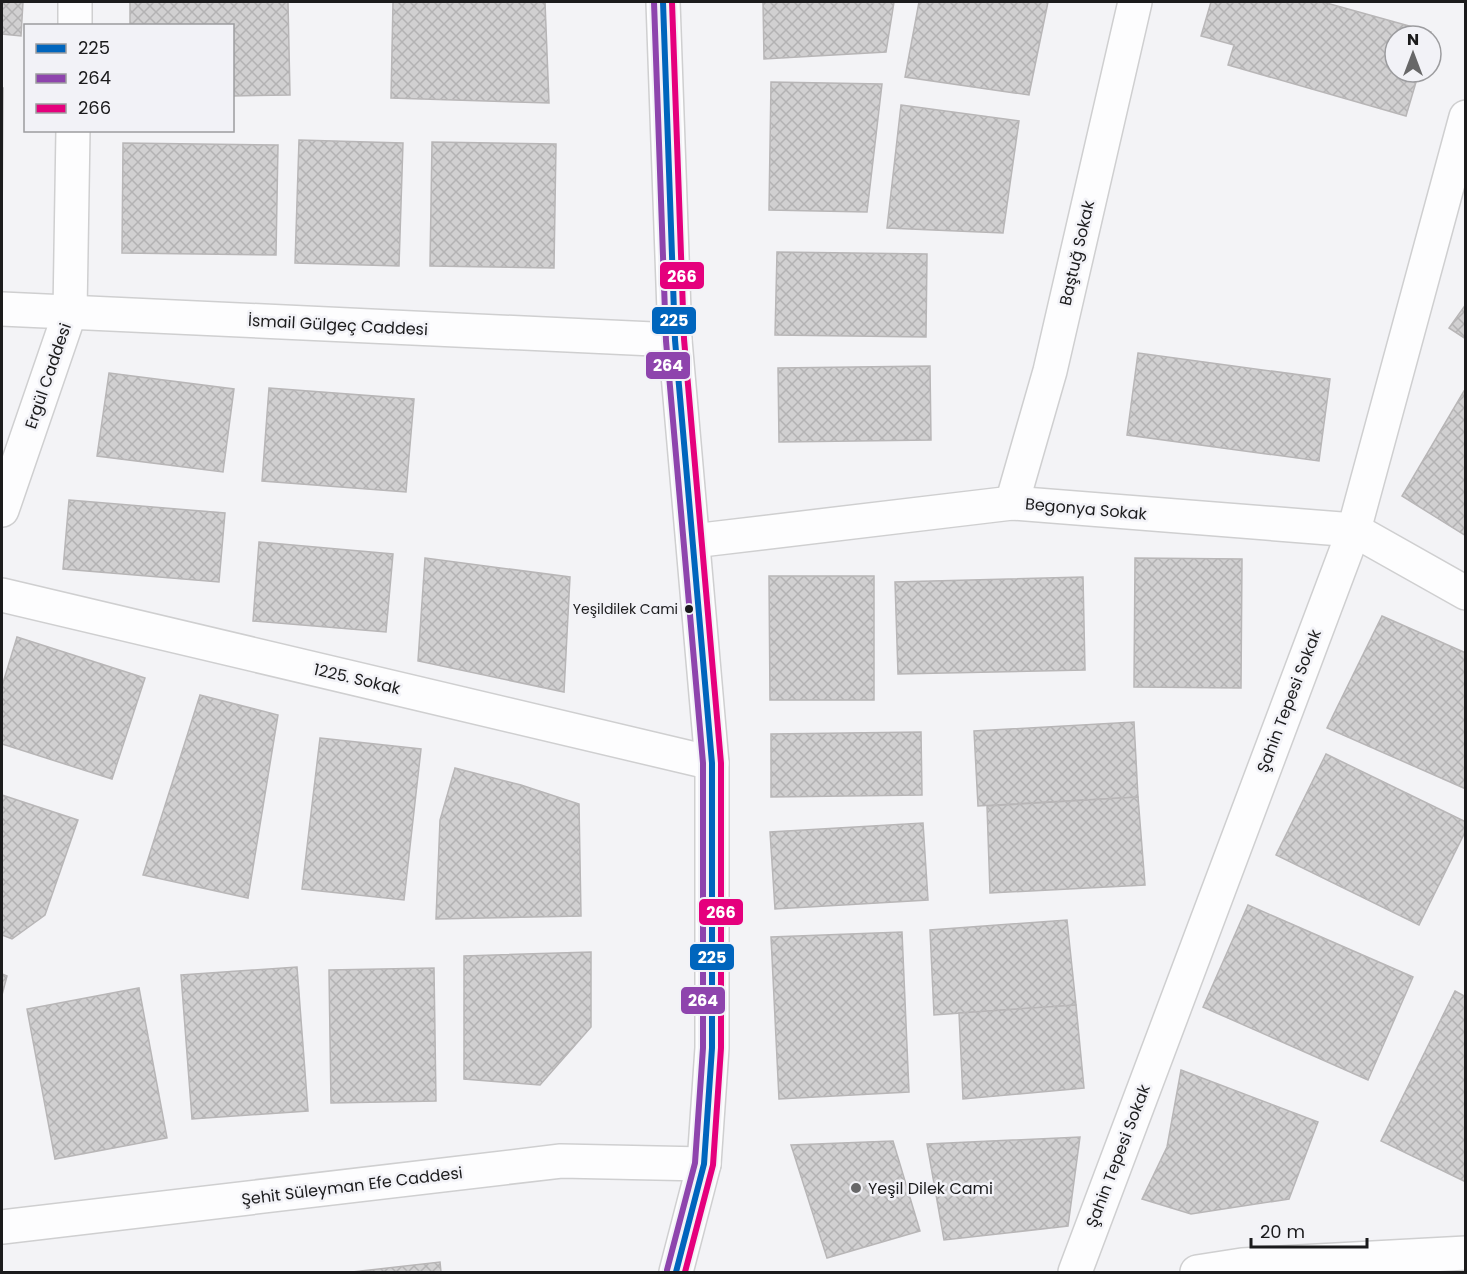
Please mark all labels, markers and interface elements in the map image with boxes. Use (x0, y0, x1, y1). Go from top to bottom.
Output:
legend (24, 24, 234, 132)
north arrow (1383, 24, 1443, 84)
text: N (1407, 28, 1419, 51)
text: 225 (78, 35, 110, 60)
text: 264 (78, 65, 111, 90)
text: 266 (78, 95, 111, 120)
street label: Baştuğ Sokak (1054, 198, 1100, 308)
line badge: 266 (659, 261, 705, 290)
text: 266 (667, 265, 697, 288)
line badge: 225 (651, 306, 697, 335)
street label: İsmail Gülgeç Caddesi (247, 309, 429, 341)
text: 225 (660, 309, 688, 332)
street label: Ergül Caddesi (19, 320, 77, 432)
line badge: 264 (645, 351, 691, 380)
text: 264 (653, 354, 683, 377)
street label: Begonya Sokak (1024, 492, 1149, 526)
place label: Yeşildilek Cami (573, 599, 678, 619)
marker: Yeşildilek Cami (683, 603, 695, 615)
street label: Şahin Tepesi Sokak (1251, 625, 1327, 776)
street label: 1225. Sokak (311, 658, 403, 700)
line badge: 266 (698, 898, 744, 926)
text: 266 (706, 901, 736, 924)
line badge: 225 (689, 943, 735, 971)
text: 225 (698, 946, 726, 969)
line badge: 264 (680, 986, 726, 1015)
text: 264 (688, 989, 718, 1012)
street label: Şahin Tepesi Sokak (1080, 1080, 1156, 1231)
street label: Şehit Süleyman Efe Caddesi (240, 1161, 464, 1211)
place label: Yeşil Dilek Cami (868, 1177, 993, 1200)
marker: Yeşil Dilek Cami (849, 1181, 863, 1195)
scale bar (1251, 1211, 1366, 1249)
text: 20 m (1260, 1219, 1305, 1244)

